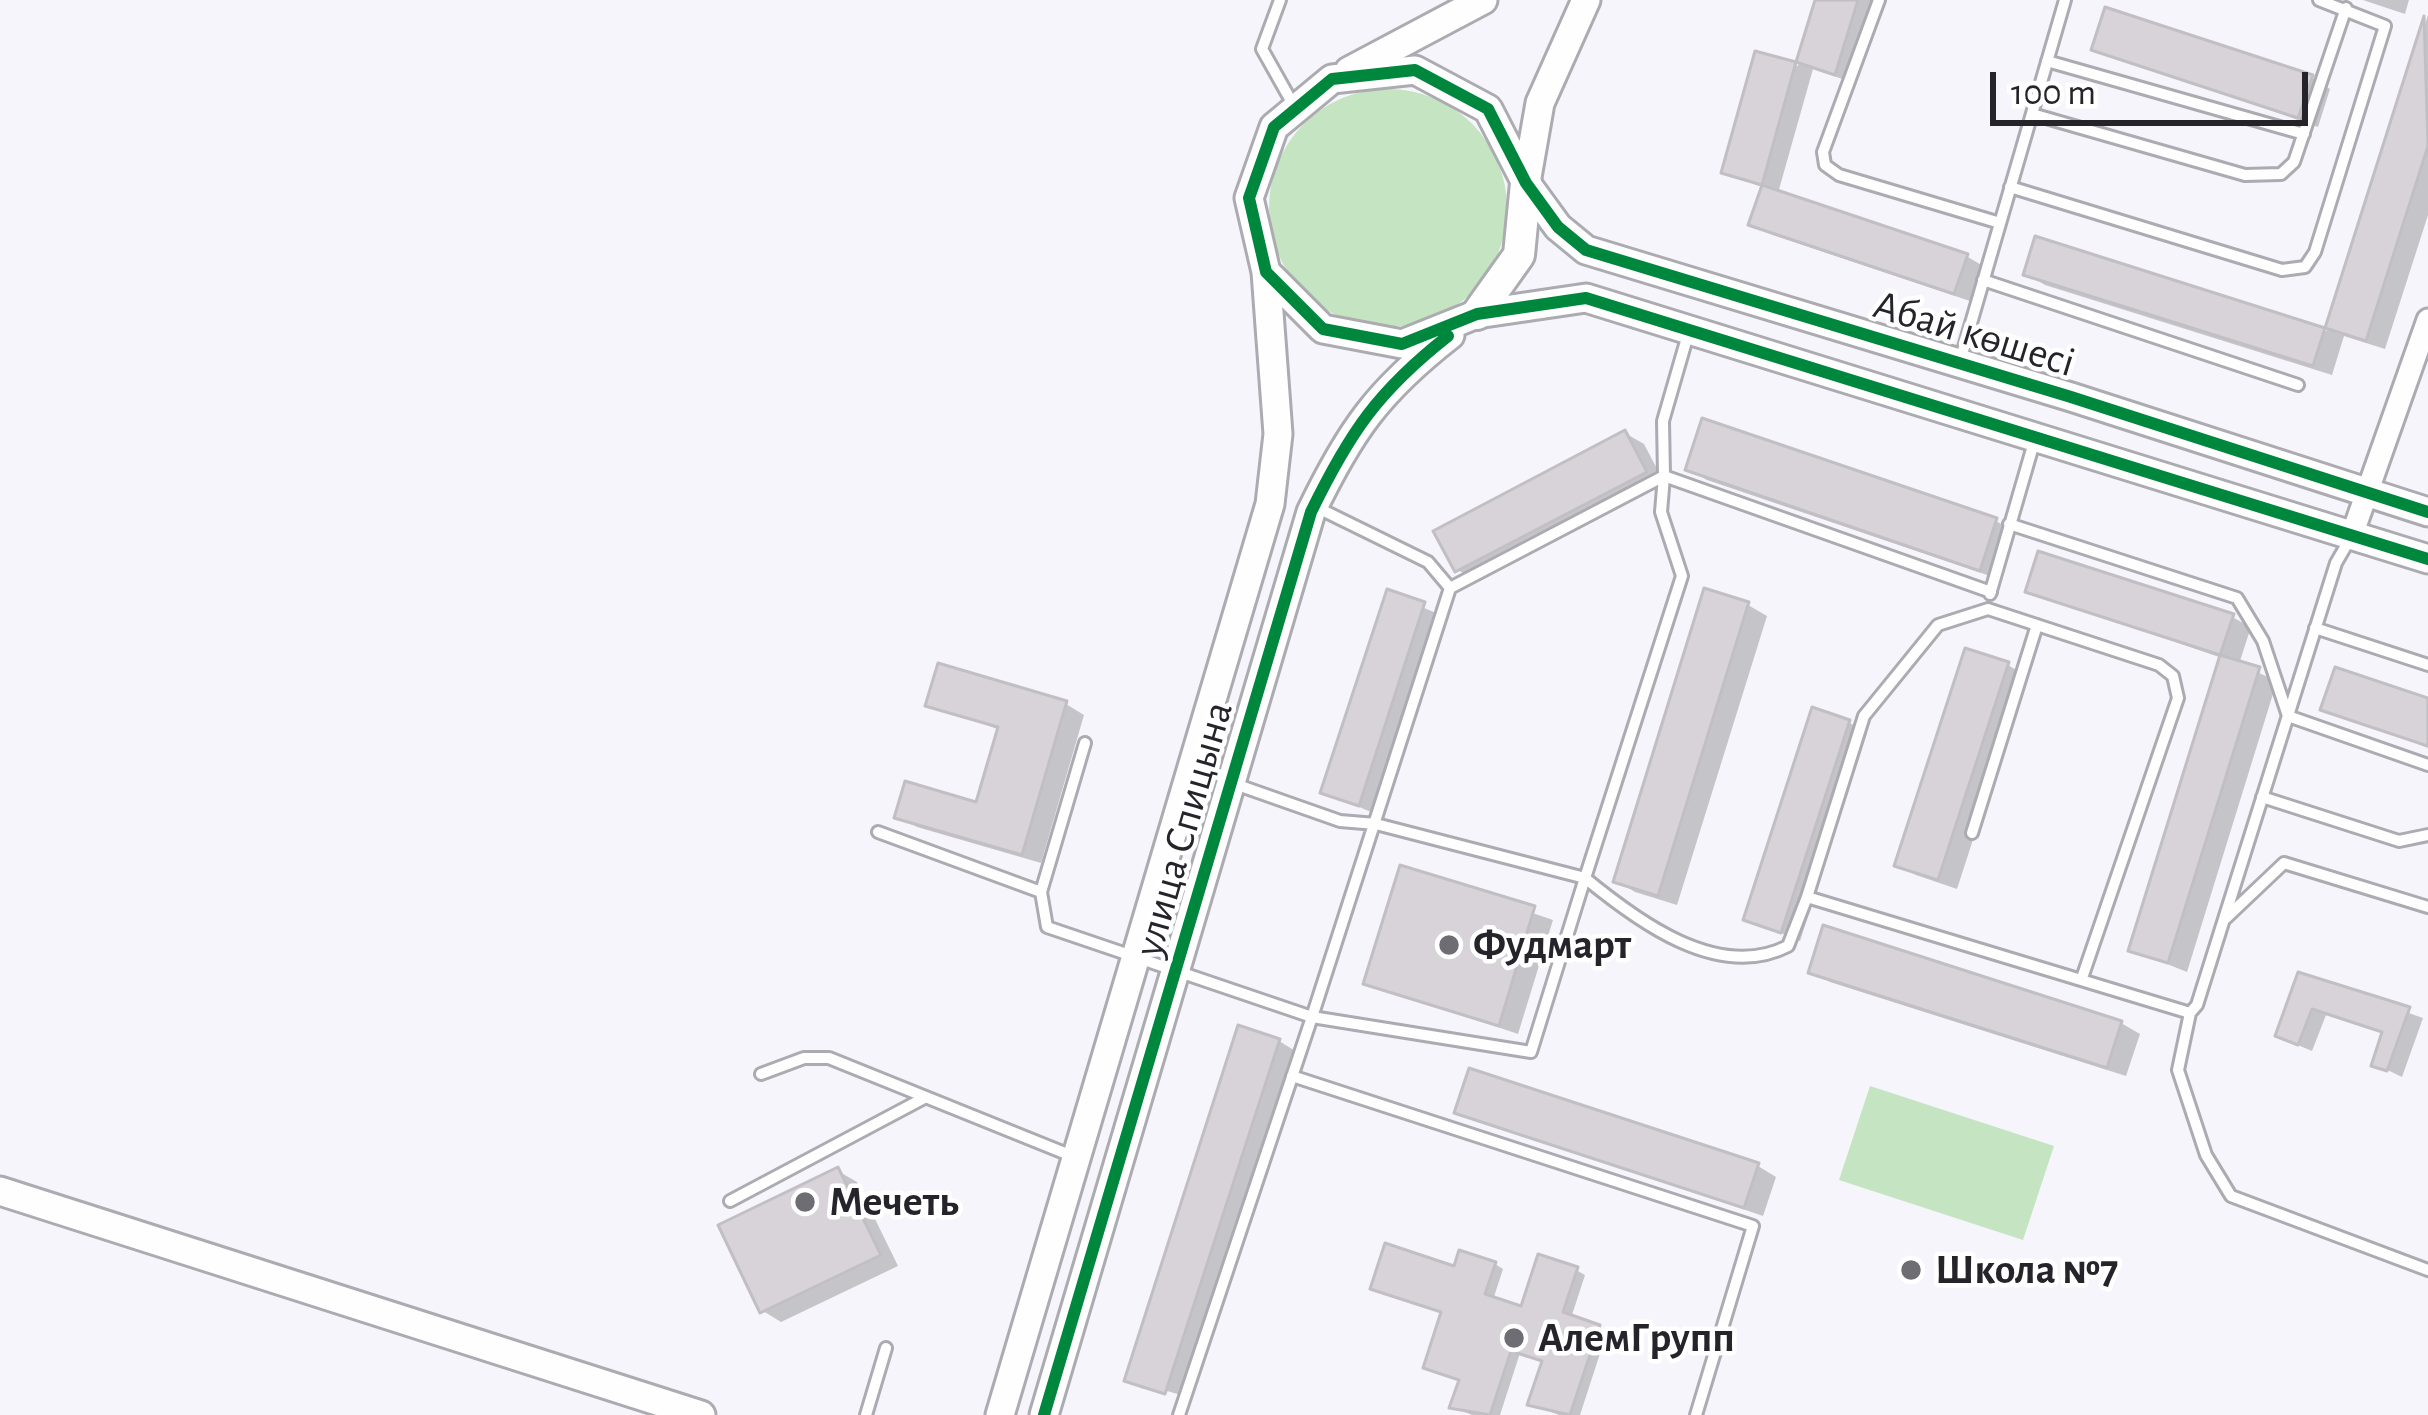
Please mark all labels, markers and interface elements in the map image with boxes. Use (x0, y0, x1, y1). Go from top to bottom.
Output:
scale bar (1996, 48, 2314, 122)
text: 100 m (2011, 75, 2096, 111)
street label: Абай көшесі (1867, 280, 2081, 388)
street label: улица Спицына (1124, 696, 1244, 962)
place label: Фудмарт (1473, 920, 1631, 970)
marker: Фудмарт (1436, 932, 1462, 958)
place label: Мечеть (829, 1177, 959, 1227)
marker: Мечеть (792, 1189, 818, 1215)
place label: Школа №7 (1935, 1245, 2118, 1295)
marker: Школа №7 (1898, 1257, 1924, 1283)
place label: АлемГрупп (1538, 1313, 1735, 1363)
marker: АлемГрупп (1501, 1325, 1527, 1351)

